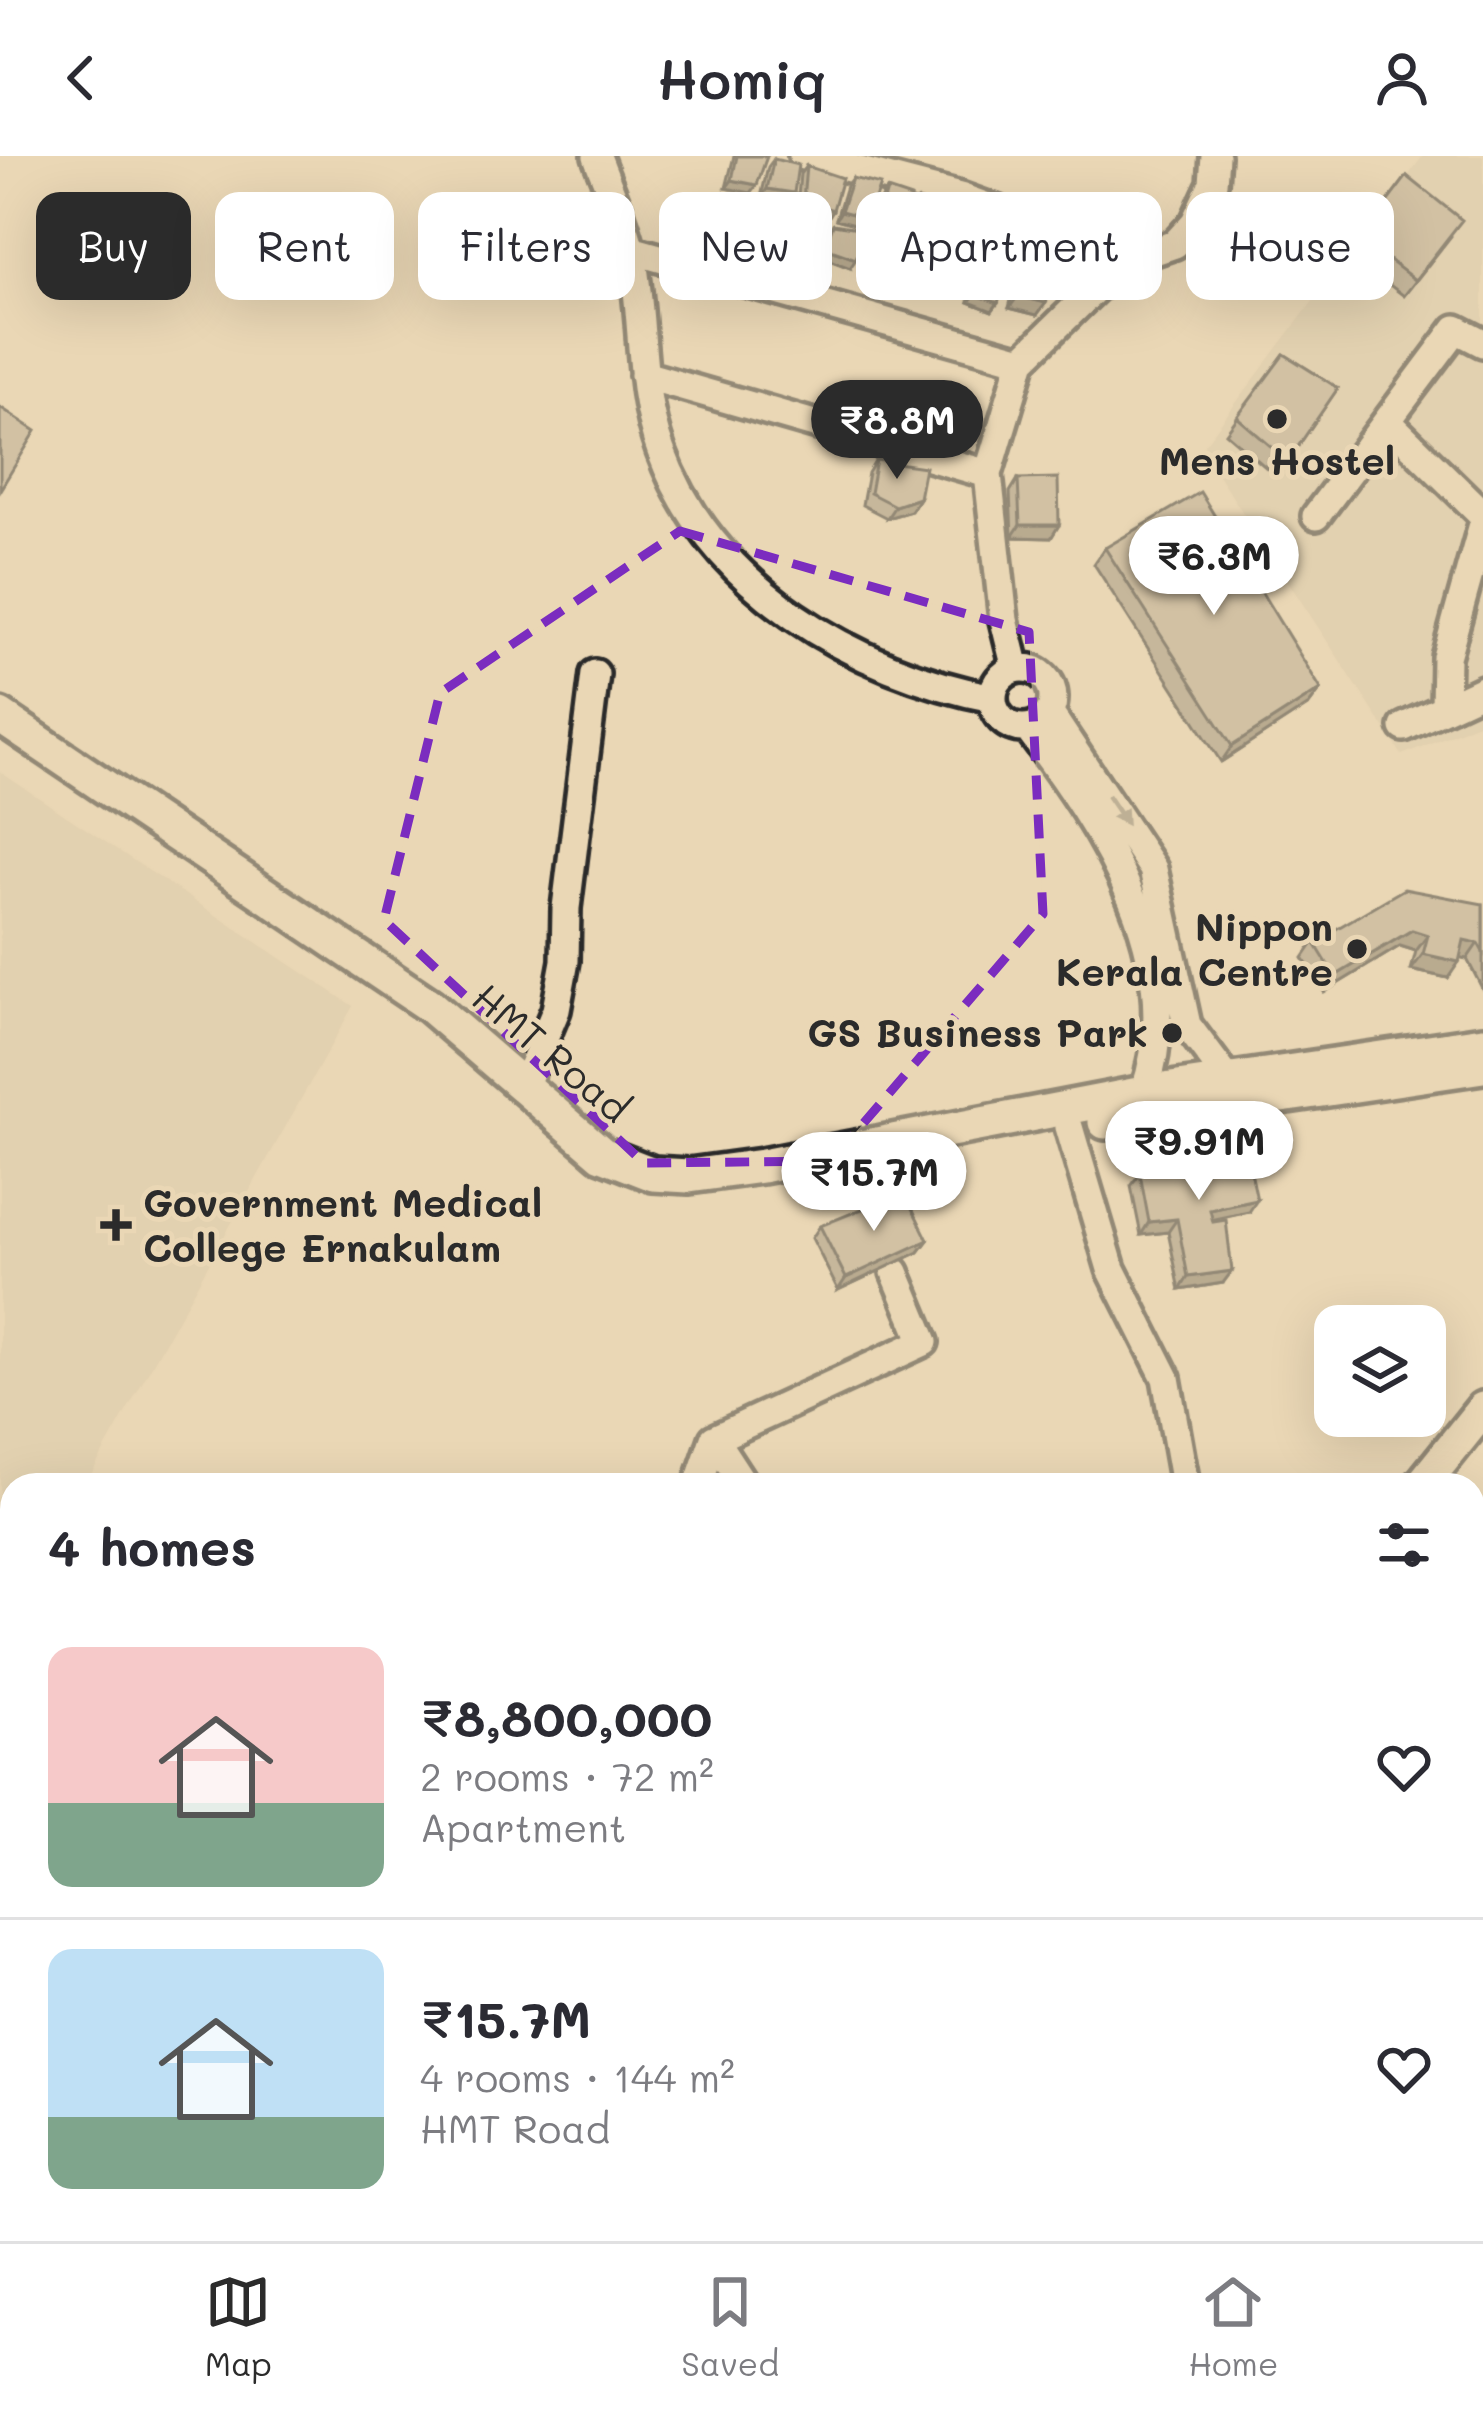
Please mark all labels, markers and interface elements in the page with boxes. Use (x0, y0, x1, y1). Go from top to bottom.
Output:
text: Homiq (657, 43, 826, 114)
icon: back (48, 45, 114, 111)
icon: person (1369, 45, 1435, 111)
chip: Buy (36, 192, 191, 300)
chip: Rent (215, 192, 394, 300)
chip: Filters (418, 192, 635, 300)
chip: New (659, 192, 832, 300)
chip: Apartment (856, 192, 1162, 300)
chip: House (1186, 192, 1394, 300)
pin: ₹8.8M (813, 380, 981, 482)
text: ₹8.8M (838, 393, 956, 444)
marker: Mens Hostel (1264, 406, 1290, 432)
place label: Mens Hostel (1159, 434, 1395, 485)
pin: ₹6.3M (1130, 516, 1298, 618)
text: ₹6.3M (1156, 529, 1272, 580)
one-way arrow (1105, 793, 1128, 826)
place label: Nippon Kerala Centre (1056, 900, 1333, 996)
marker: Nippon Kerala Centre (1344, 936, 1370, 962)
street label: HMT Road (463, 971, 641, 1133)
place label: GS Business Park (807, 1006, 1148, 1057)
marker: GS Business Park (1159, 1020, 1185, 1046)
pin: ₹9.91M (1101, 1101, 1297, 1203)
text: ₹9.91M (1132, 1114, 1266, 1165)
pin: ₹15.7M (776, 1132, 972, 1234)
text: ₹15.7M (808, 1145, 940, 1196)
place label: Government Medical College Ernakulam (143, 1176, 542, 1272)
marker: Government Medical College Ernakulam (100, 1209, 132, 1241)
map controls (1314, 1305, 1446, 1437)
button: layers (1314, 1305, 1446, 1437)
text: 4 homes (48, 1512, 256, 1579)
icon: filters (1371, 1512, 1437, 1578)
text: ₹8,800,000 (420, 1683, 712, 1750)
icon: home (144, 1695, 288, 1839)
icon: heart (1371, 1734, 1437, 1800)
text: 2 rooms · 72 m² (420, 1750, 714, 1801)
text: Apartment (420, 1801, 626, 1852)
text: ₹15.7M (420, 1984, 592, 2051)
icon: home (144, 1997, 288, 2141)
icon: heart (1371, 2036, 1437, 2102)
text: 4 rooms · 144 m² (420, 2051, 735, 2102)
text: HMT Road (420, 2102, 610, 2153)
tab: Map (205, 2269, 272, 2384)
tab: Saved (681, 2269, 779, 2384)
tab: Home (1189, 2269, 1278, 2384)

